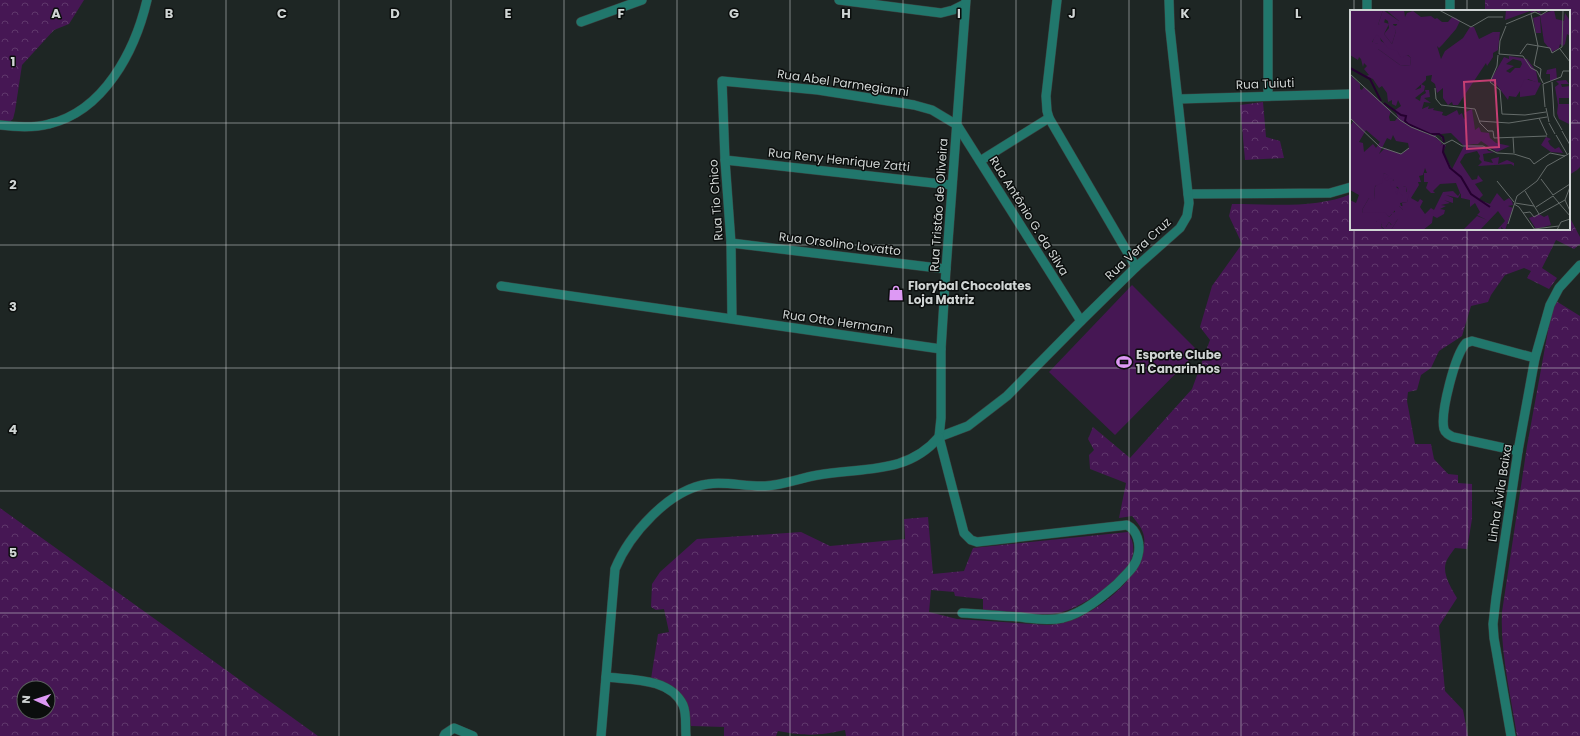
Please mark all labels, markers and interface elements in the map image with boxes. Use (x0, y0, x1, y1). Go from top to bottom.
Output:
text: A (51, 4, 61, 23)
text: B (165, 4, 174, 23)
text: C (277, 4, 287, 23)
text: D (390, 4, 400, 23)
text: E (504, 4, 512, 23)
text: F (617, 4, 625, 23)
text: G (729, 4, 739, 23)
text: H (841, 4, 851, 23)
text: I (957, 4, 961, 23)
text: J (1068, 4, 1076, 23)
text: K (1180, 4, 1190, 23)
text: L (1295, 4, 1301, 23)
inset map (1350, 10, 1570, 230)
text: 1 (11, 52, 15, 71)
street label: Rua Abel Parmegianni (776, 65, 910, 100)
street label: Rua Tuiuti (1235, 74, 1295, 93)
street label: Rua Tristão de Oliveira (925, 138, 952, 272)
street label: Rua Reny Henrique Zatti (767, 144, 911, 175)
street label: Rua Antônio G. da Silva (986, 153, 1073, 279)
street label: Rua Tio Chico (704, 158, 727, 241)
text: 2 (9, 175, 17, 194)
street label: Rua Vera Cruz (1101, 214, 1174, 284)
street label: Rua Orsolino Lovatto (778, 228, 902, 259)
place label: Florybal Chocolates Loja Matriz (908, 277, 1032, 308)
shop icon: Florybal Chocolates Loja Matriz (887, 284, 905, 302)
text: 3 (9, 297, 17, 316)
street label: Rua Otto Hermann (782, 305, 894, 338)
place label: Esporte Clube 11 Canarinhos (1136, 346, 1222, 377)
sports icon: Esporte Clube 11 Canarinhos (1115, 353, 1133, 371)
text: 4 (9, 420, 18, 439)
street label: Linha Ávila Baixa (1483, 443, 1516, 543)
text: 5 (9, 543, 17, 562)
north arrow (16, 680, 56, 720)
text: N (18, 695, 34, 704)

